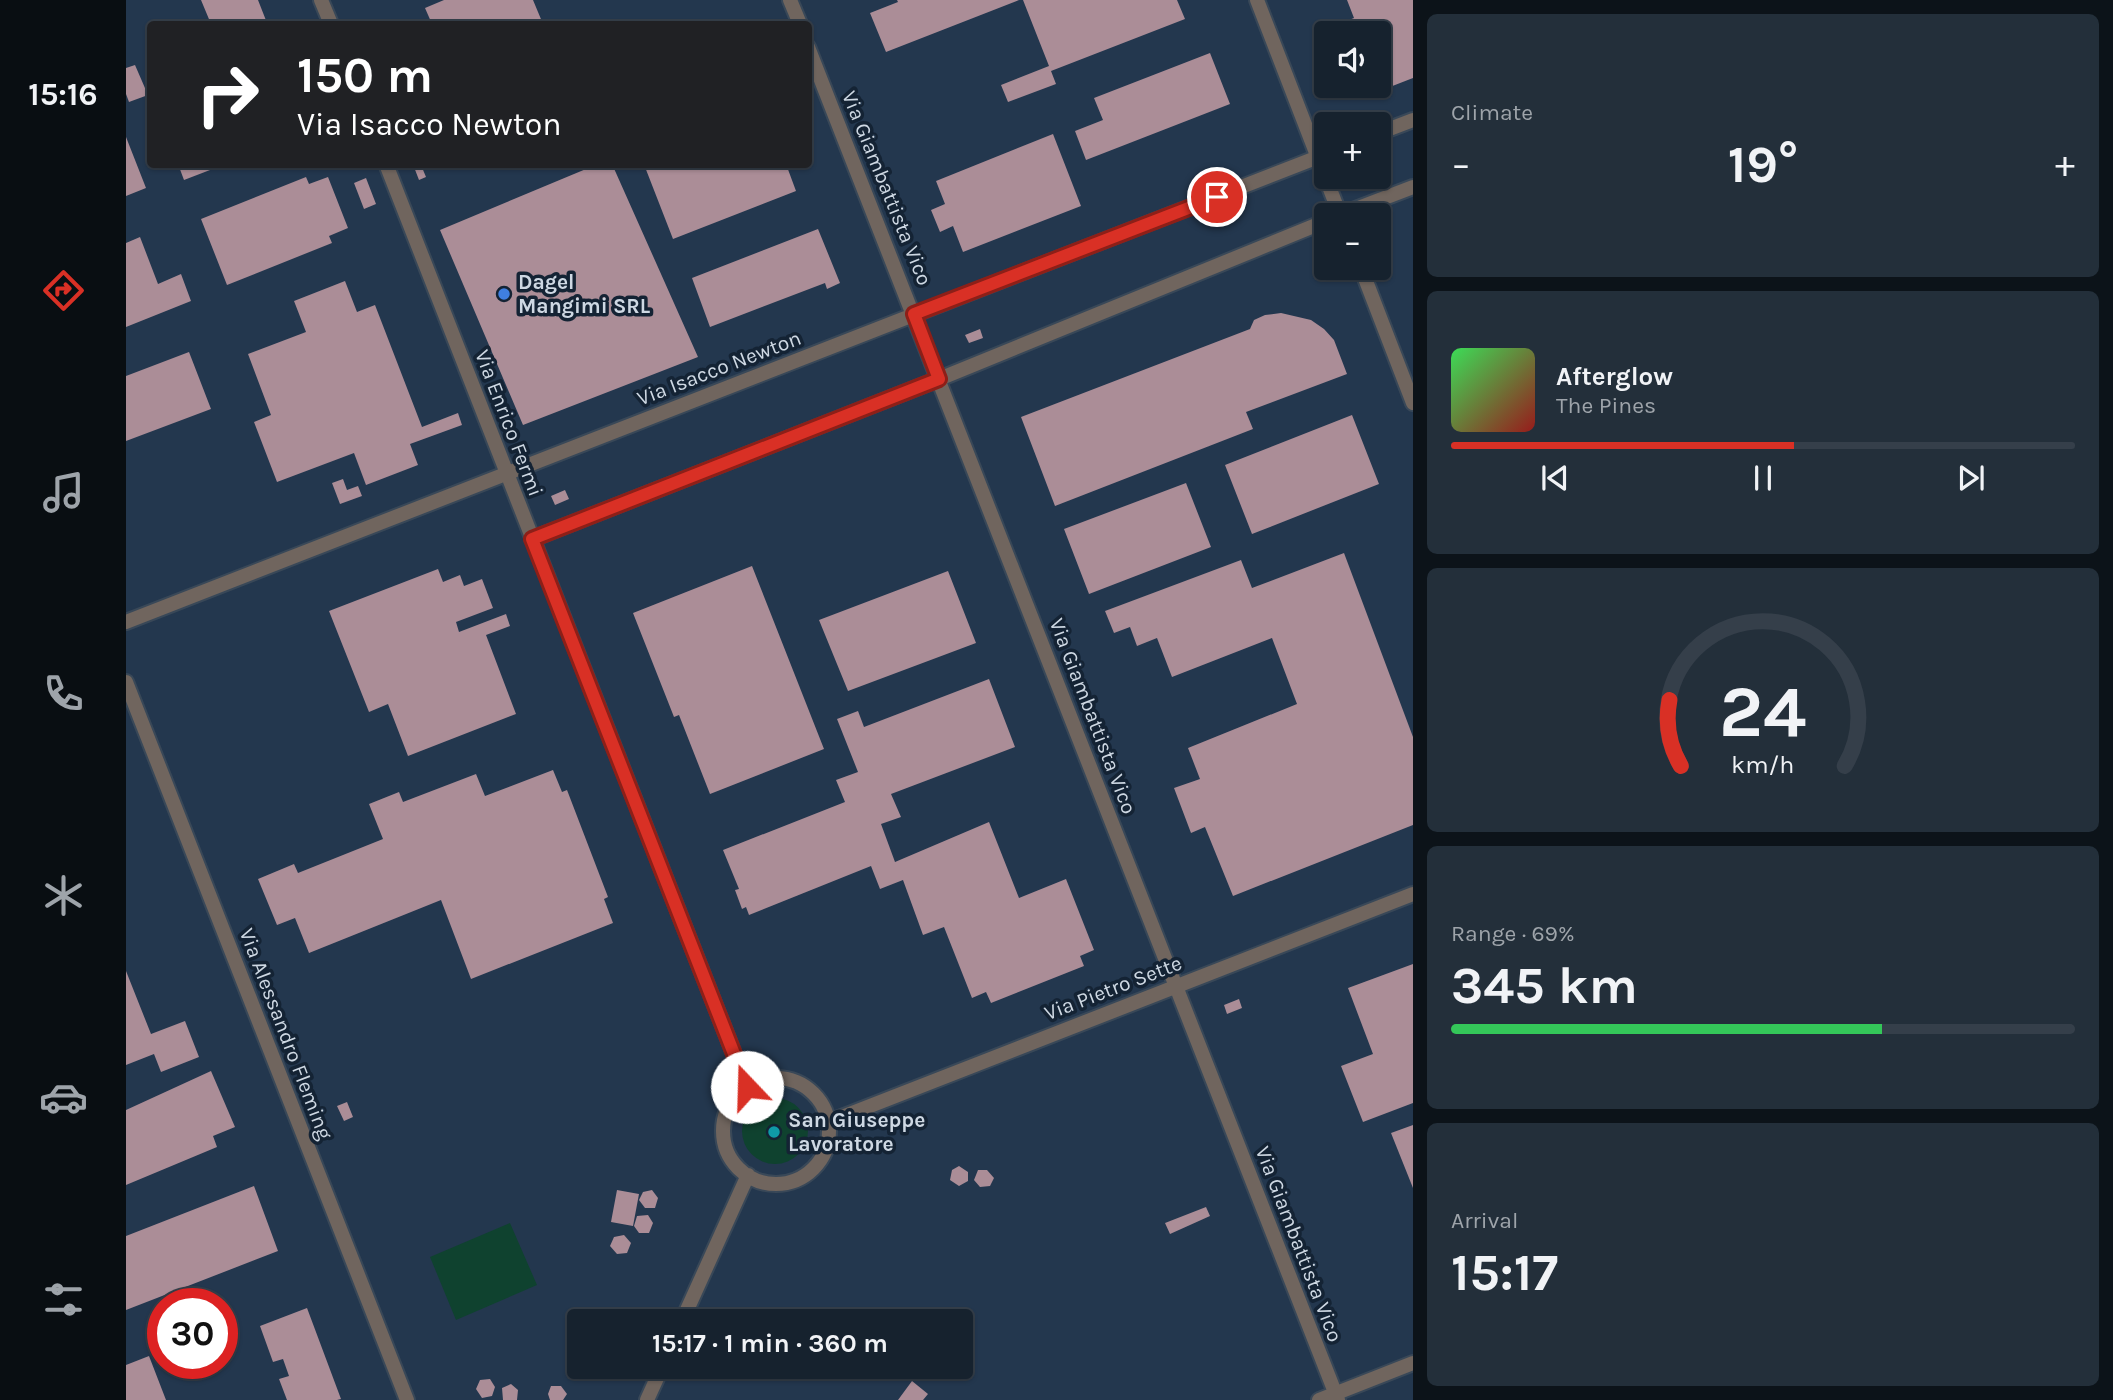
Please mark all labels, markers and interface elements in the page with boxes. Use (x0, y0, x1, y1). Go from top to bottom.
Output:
map controls (1314, 21, 1391, 280)
button: sound (1314, 21, 1391, 98)
text: 150 m (297, 47, 433, 104)
icon: right (182, 49, 273, 140)
text: 15:16 (28, 76, 98, 113)
street label: Via Giambattista Vico (837, 87, 937, 289)
text: Climate (1451, 99, 1533, 126)
text: Via Isacco Newton (297, 106, 562, 143)
button: + (1314, 112, 1391, 189)
text: 19° (1728, 134, 1798, 195)
text: − (1451, 142, 1471, 187)
text: + (2055, 142, 2075, 187)
pin (1187, 167, 1247, 227)
icon: arrive (1198, 178, 1236, 216)
button: − (1314, 203, 1391, 280)
icon: directions (39, 266, 88, 315)
place label: Dagel Mangimi SRL (518, 270, 651, 318)
marker: Dagel Mangimi SRL (496, 286, 512, 302)
street label: Via Isacco Newton (634, 326, 804, 410)
street label: Via Enrico Fermi (470, 346, 548, 500)
text: Afterglow (1556, 361, 1673, 392)
text: The Pines (1556, 392, 1656, 419)
icon: previous (1536, 459, 1574, 497)
icon: pause (1744, 459, 1782, 497)
icon: next (1952, 459, 1990, 497)
icon: music (39, 468, 88, 517)
street label: Via Giambattista Vico (1045, 615, 1141, 817)
icon: phone (39, 669, 88, 718)
text: 24 (1719, 669, 1807, 754)
text: km/h (1731, 750, 1795, 779)
icon: climate (39, 871, 88, 920)
text: Range · 69% (1451, 920, 1575, 947)
street label: Via Alessandro Fleming (235, 925, 337, 1143)
street label: Via Pietro Sette (1041, 951, 1185, 1025)
text: 345 km (1451, 955, 1638, 1016)
position arrow (710, 1050, 784, 1124)
icon: car (39, 1073, 88, 1122)
place label: San Giuseppe Lavoratore (788, 1108, 925, 1156)
marker: San Giuseppe Lavoratore (766, 1124, 782, 1140)
street label: Via Giambattista Vico (1251, 1143, 1347, 1345)
text: Arrival (1451, 1207, 1518, 1234)
text: 15:17 (1451, 1242, 1558, 1303)
icon: filters (39, 1275, 88, 1324)
speed limit sign: 30 (147, 1288, 238, 1379)
text: 15:17 · 1 min · 360 m (652, 1328, 888, 1359)

